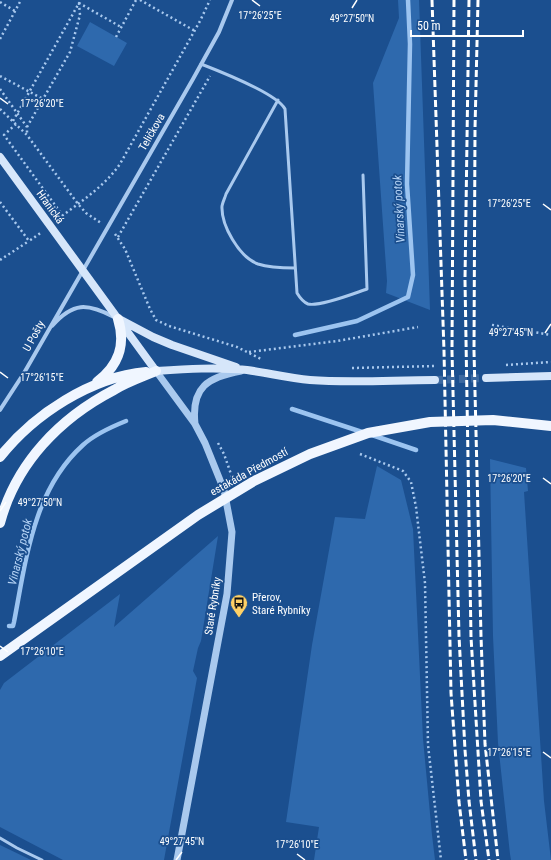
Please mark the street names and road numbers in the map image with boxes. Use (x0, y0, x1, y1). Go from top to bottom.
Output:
street label: Teličkova (136, 111, 168, 153)
street label: Hranická (33, 188, 67, 226)
street label: U Pošty (20, 318, 48, 354)
street label: estakáda Předmostí (208, 445, 290, 499)
street label: Staré Rybníky (202, 576, 224, 636)

